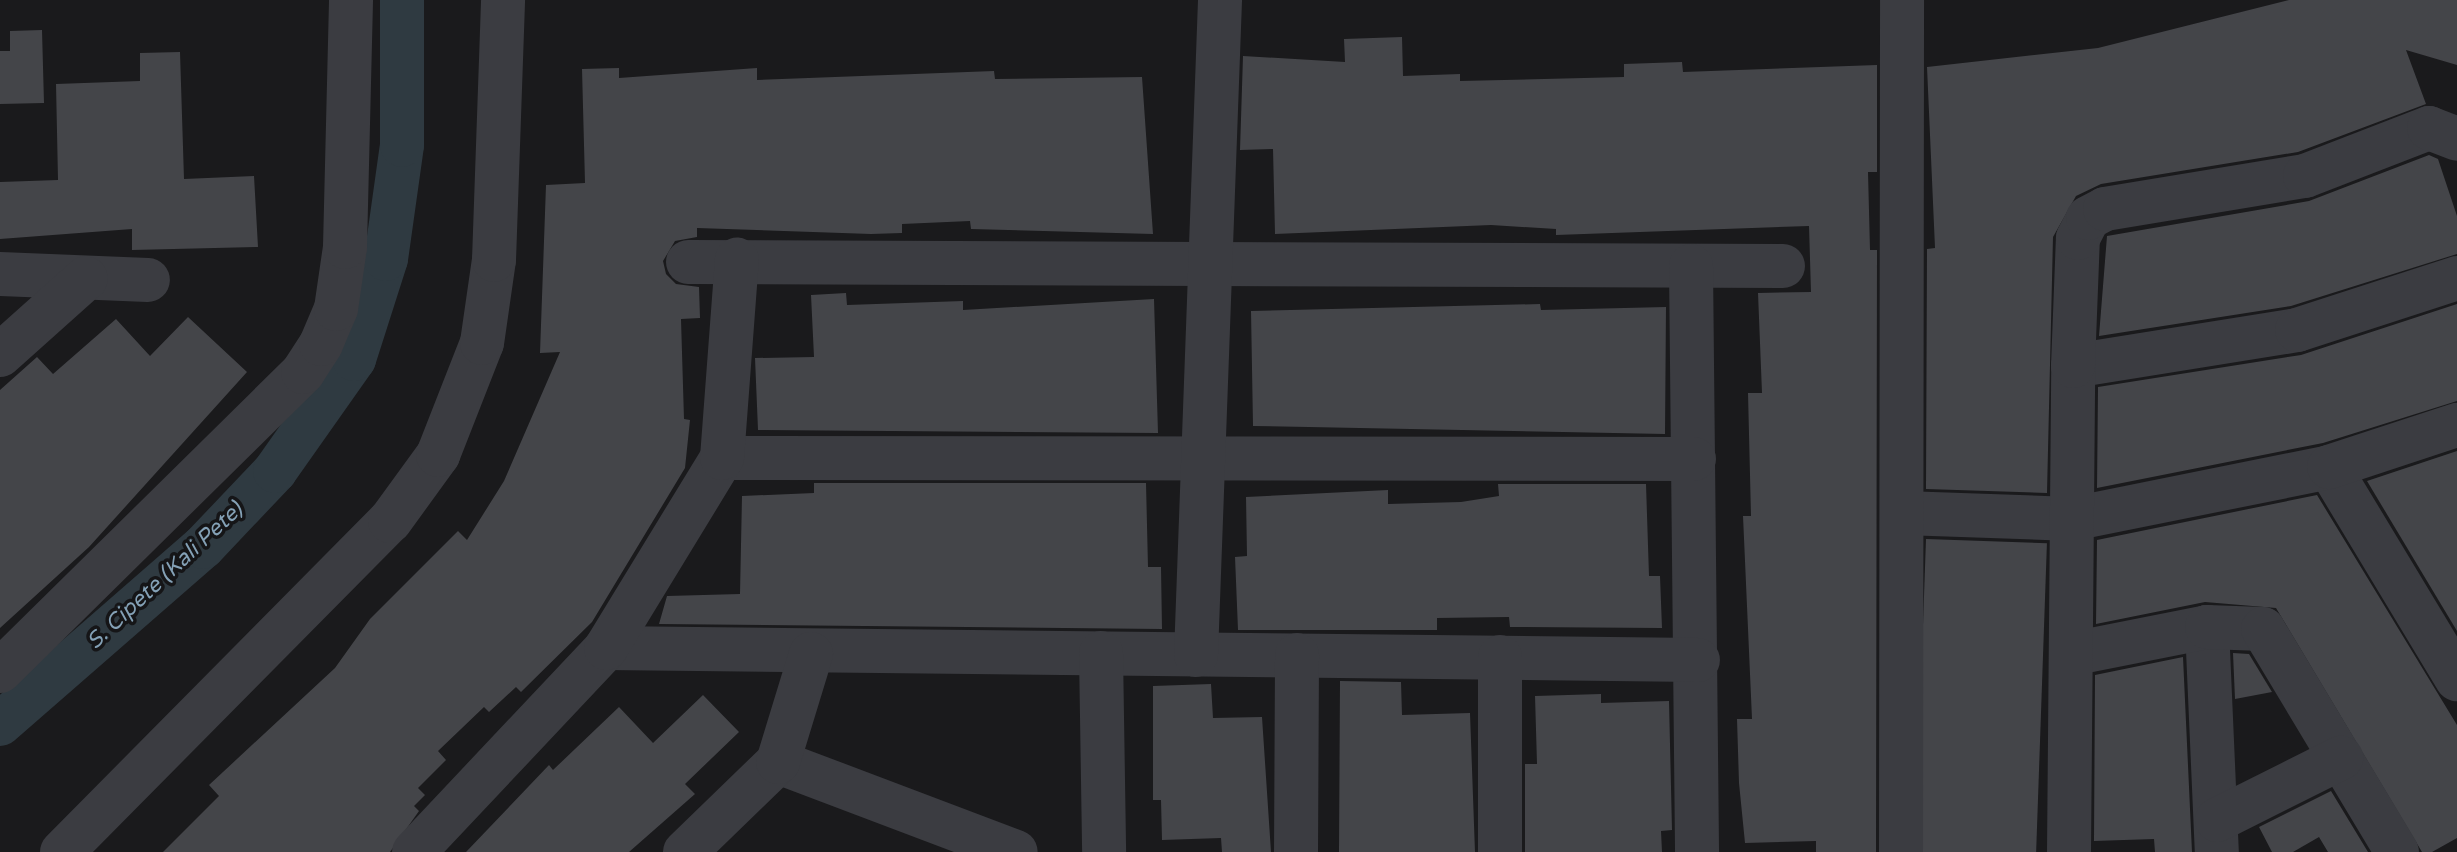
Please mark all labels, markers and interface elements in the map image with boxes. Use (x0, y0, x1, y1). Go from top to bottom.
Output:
water label: S. Cipete (Kali Pete) (82, 497, 248, 655)

